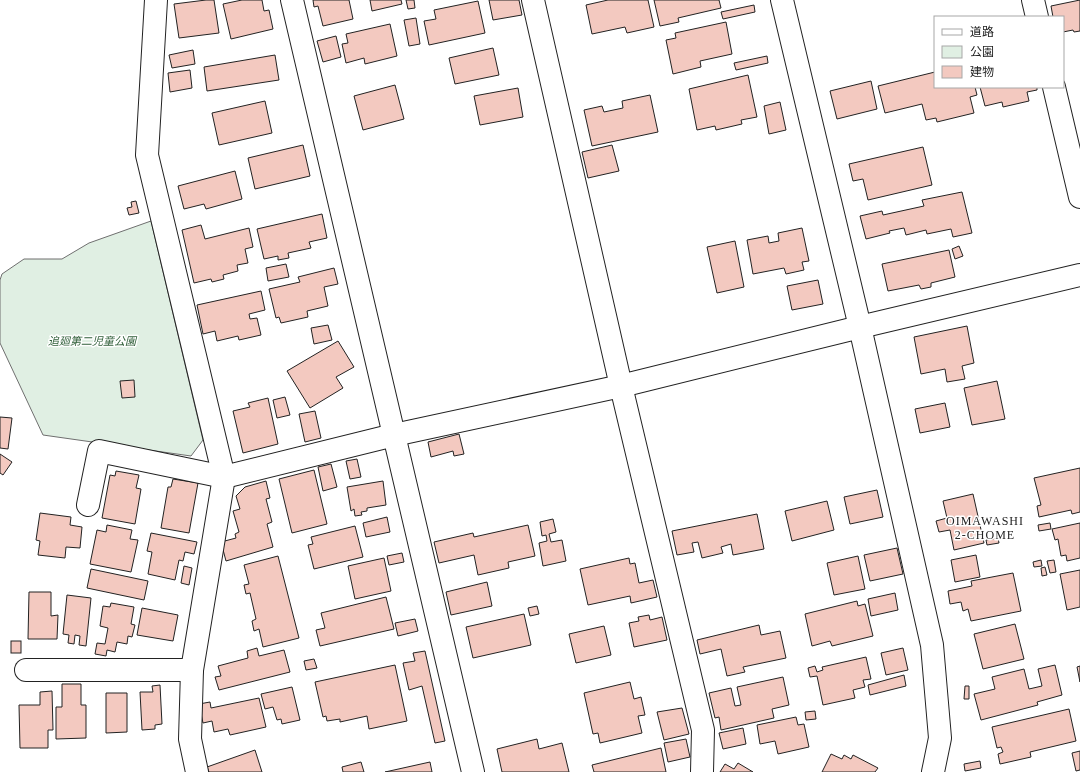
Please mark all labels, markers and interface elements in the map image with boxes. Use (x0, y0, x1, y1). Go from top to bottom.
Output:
legend (934, 16, 1064, 88)
text: 道路 (970, 25, 994, 39)
text: 公園 (970, 45, 994, 59)
text: 建物 (970, 65, 994, 79)
park label: 追廻第二児童公園 (48, 335, 138, 347)
district label: OIMAWASHI 2-CHOME (946, 514, 1024, 542)

